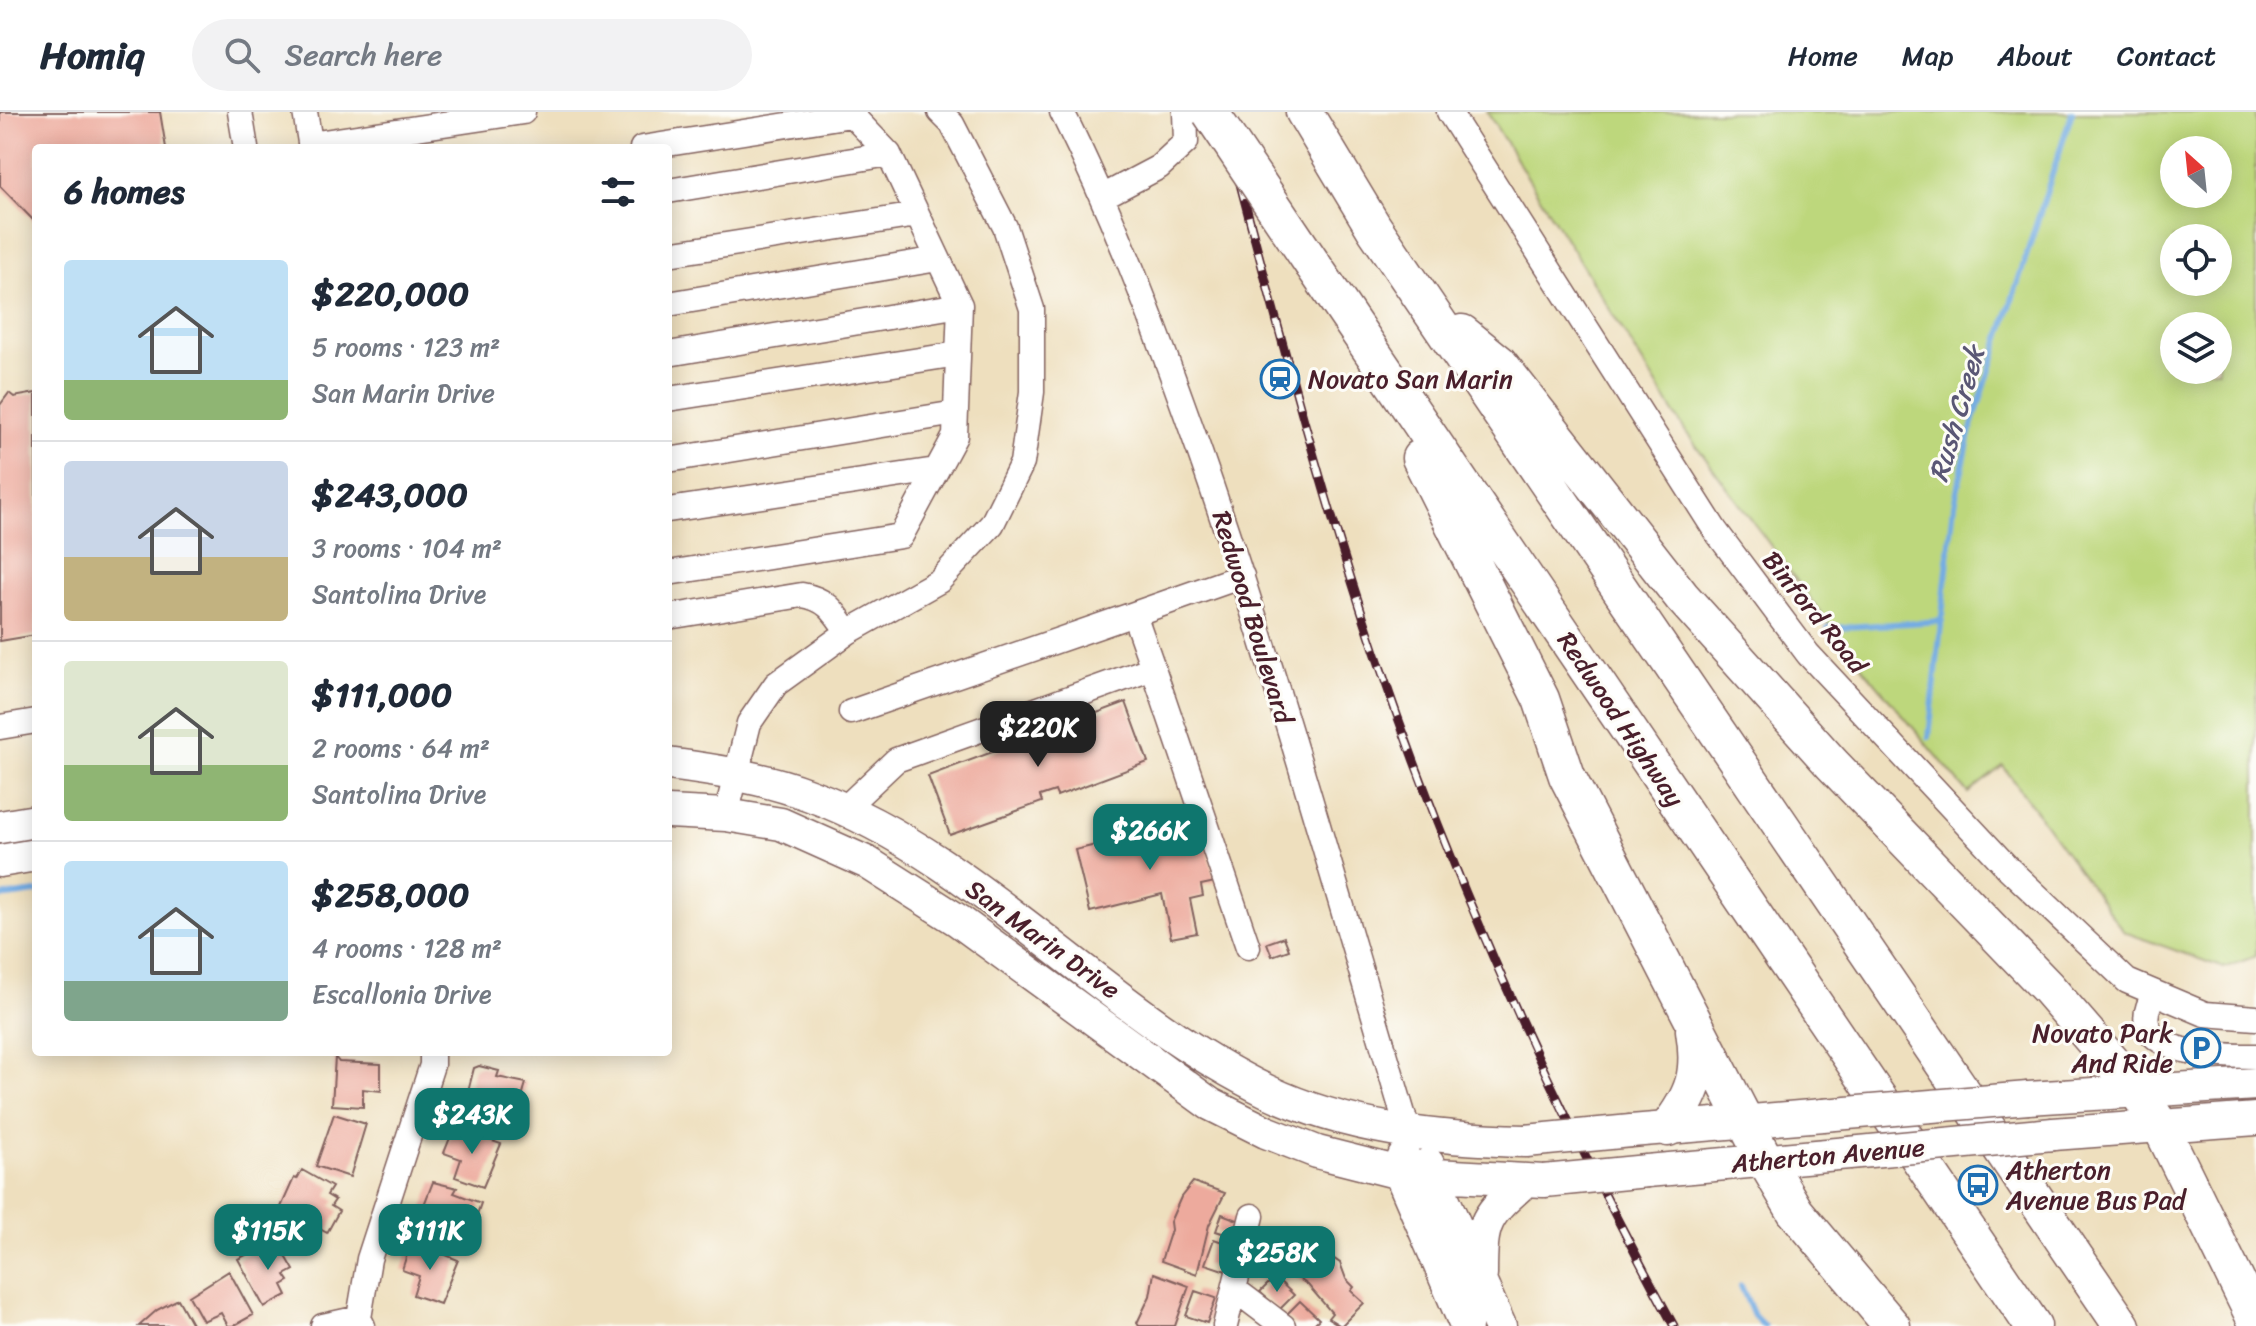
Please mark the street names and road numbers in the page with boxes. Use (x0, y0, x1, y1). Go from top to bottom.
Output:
street label: Redwood Boulevard (1199, 505, 1308, 731)
street label: Binford Road (1750, 540, 1881, 686)
street label: Redwood Highway (1545, 621, 1697, 817)
street label: San Marin Drive (955, 867, 1131, 1011)
street label: Atherton Avenue (1728, 1124, 1927, 1186)

